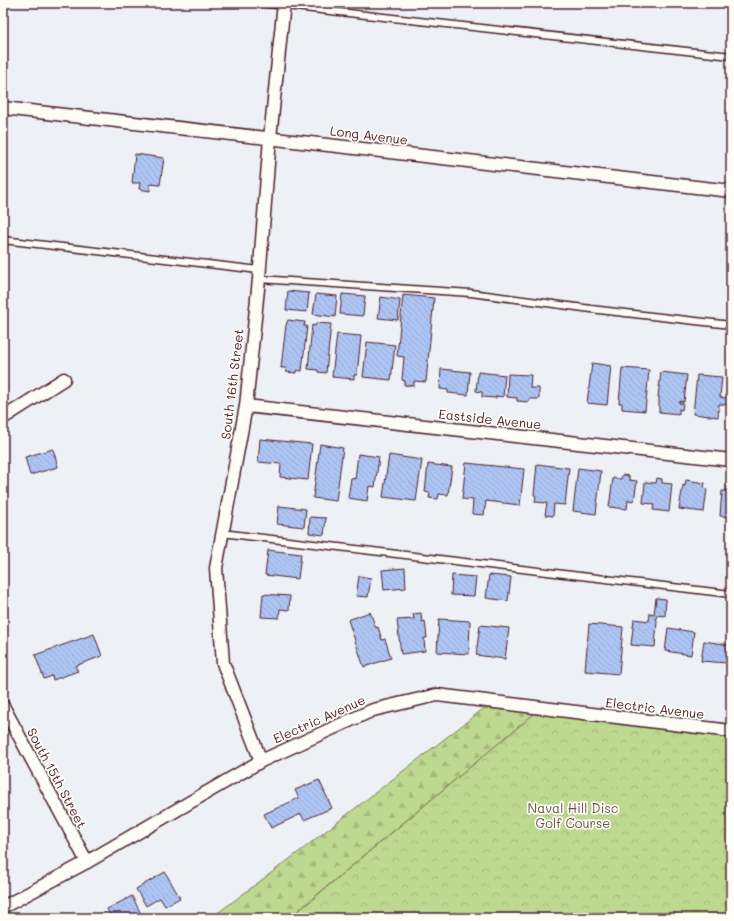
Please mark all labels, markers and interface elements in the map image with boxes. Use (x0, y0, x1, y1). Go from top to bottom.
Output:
street label: Long Avenue (329, 121, 409, 148)
street label: South 16th Street (216, 327, 247, 440)
street label: Eastside Avenue (438, 405, 542, 432)
street label: Electric Avenue (270, 691, 368, 747)
street label: Electric Avenue (605, 693, 705, 722)
street label: South 15th Street (24, 725, 91, 831)
park label: Naval Hill Disc Golf Course (528, 799, 619, 831)

